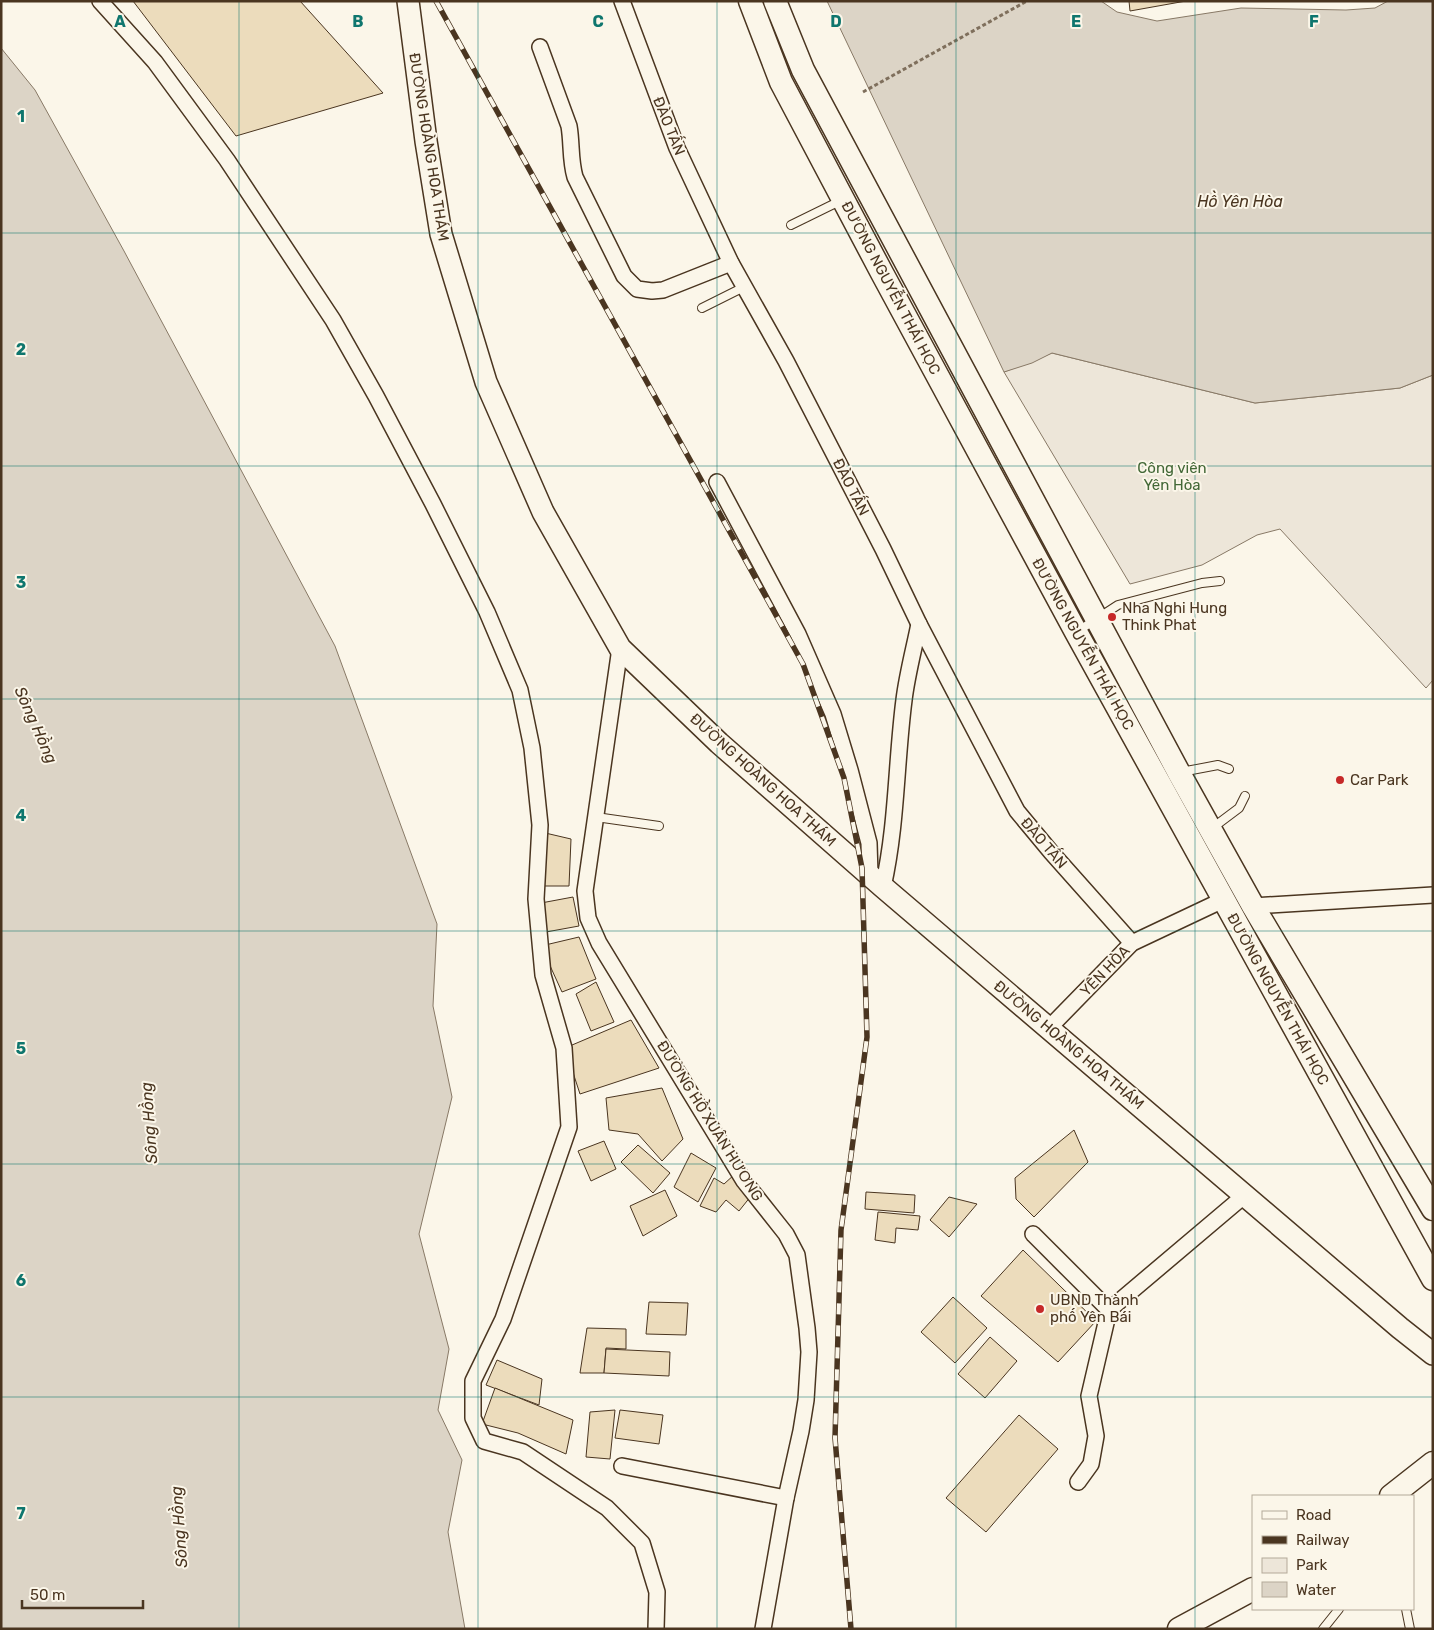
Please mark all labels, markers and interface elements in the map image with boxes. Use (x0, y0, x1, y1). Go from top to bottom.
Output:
text: A (114, 12, 126, 31)
text: B (352, 12, 364, 31)
text: C (592, 12, 604, 31)
text: D (830, 12, 842, 31)
text: E (1071, 12, 1081, 31)
text: F (1309, 12, 1319, 31)
street label: ĐƯỜNG HOÀNG HOA THÁM (405, 52, 453, 242)
street label: ĐÀO TẤN (649, 93, 691, 158)
text: 1 (17, 107, 25, 126)
water label: Hồ Yên Hòa (1197, 190, 1283, 211)
street label: ĐƯỜNG NGUYỄN THÁI HỌC (838, 197, 946, 378)
text: 2 (16, 340, 26, 359)
street label: ĐÀO TẤN (829, 455, 875, 519)
park label: Công viên Yên Hòa (1137, 459, 1207, 494)
street label: ĐƯỜNG NGUYỄN THÁI HỌC (1028, 554, 1139, 733)
text: 3 (16, 573, 26, 592)
place label: Nha Nghi Hung Think Phat (1122, 599, 1227, 634)
marker: Nha Nghi Hung Think Phat (1106, 611, 1118, 623)
water label: Sông Hồng (11, 683, 63, 767)
street label: ĐƯỜNG HOÀNG HOA THÁM (686, 710, 840, 850)
place label: Car Park (1350, 771, 1409, 789)
marker: Car Park (1334, 774, 1346, 786)
text: 4 (16, 806, 27, 825)
street label: ĐÀO TẤN (1017, 813, 1072, 872)
street label: ĐƯỜNG NGUYỄN THÁI HỌC (1223, 909, 1334, 1088)
street label: YÊN HÒA (1076, 942, 1134, 1000)
street label: ĐƯỜNG HOÀNG HOA THÁM (990, 977, 1148, 1113)
street label: ĐƯỜNG HỒ XUÂN HƯƠNG (653, 1036, 768, 1205)
text: 5 (16, 1039, 26, 1058)
water label: Sông Hồng (135, 1081, 161, 1165)
text: 6 (16, 1271, 26, 1290)
place label: UBND Thành phố Yên Bái (1050, 1291, 1139, 1326)
marker: UBND Thành phố Yên Bái (1034, 1303, 1046, 1315)
water label: Sông Hồng (165, 1485, 191, 1569)
legend (1252, 1495, 1414, 1610)
text: 7 (16, 1504, 26, 1523)
text: Road (1296, 1506, 1332, 1524)
text: Railway (1296, 1531, 1350, 1549)
text: Park (1296, 1556, 1327, 1574)
scale bar (22, 1578, 144, 1610)
text: Water (1296, 1581, 1336, 1599)
text: 50 m (30, 1586, 65, 1604)

